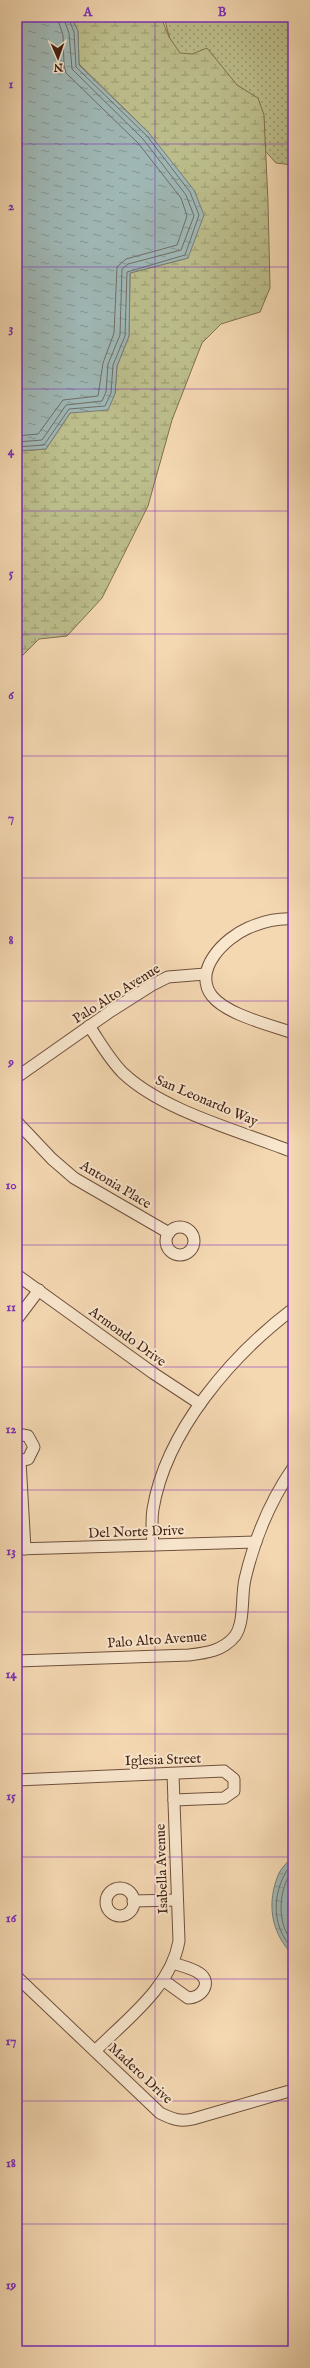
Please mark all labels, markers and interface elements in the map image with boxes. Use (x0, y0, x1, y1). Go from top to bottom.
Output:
text: A (83, 4, 94, 21)
text: B (218, 4, 227, 21)
north arrow (38, 38, 78, 78)
text: N (53, 60, 64, 74)
text: 1 (9, 76, 14, 93)
text: 2 (8, 198, 14, 215)
text: 3 (9, 320, 14, 337)
text: 4 (8, 443, 15, 460)
text: 5 (9, 565, 14, 582)
text: 6 (8, 687, 14, 704)
text: 7 (8, 810, 14, 827)
text: 8 (8, 932, 14, 949)
street label: Palo Alto Avenue (69, 959, 164, 1028)
text: 9 (7, 1054, 14, 1071)
street label: San Leonardo Way (153, 1071, 261, 1131)
street label: Antonia Place (76, 1156, 155, 1213)
text: 10 (5, 1177, 17, 1194)
text: 11 (6, 1299, 16, 1316)
street label: Armondo Drive (85, 1302, 170, 1371)
text: 12 (6, 1421, 16, 1438)
street label: Del Norte Drive (88, 1521, 185, 1543)
text: 13 (6, 1543, 16, 1560)
street label: Palo Alto Avenue (107, 1627, 208, 1652)
text: 14 (5, 1666, 17, 1683)
street label: Iglesia Street (125, 1750, 202, 1770)
text: 15 (6, 1788, 16, 1805)
street label: Isabella Avenue (151, 1823, 173, 1914)
text: 16 (6, 1910, 17, 1927)
text: 17 (6, 2033, 16, 2050)
street label: Madero Drive (104, 2039, 177, 2108)
text: 18 (6, 2155, 16, 2172)
text: 19 (6, 2277, 17, 2294)

